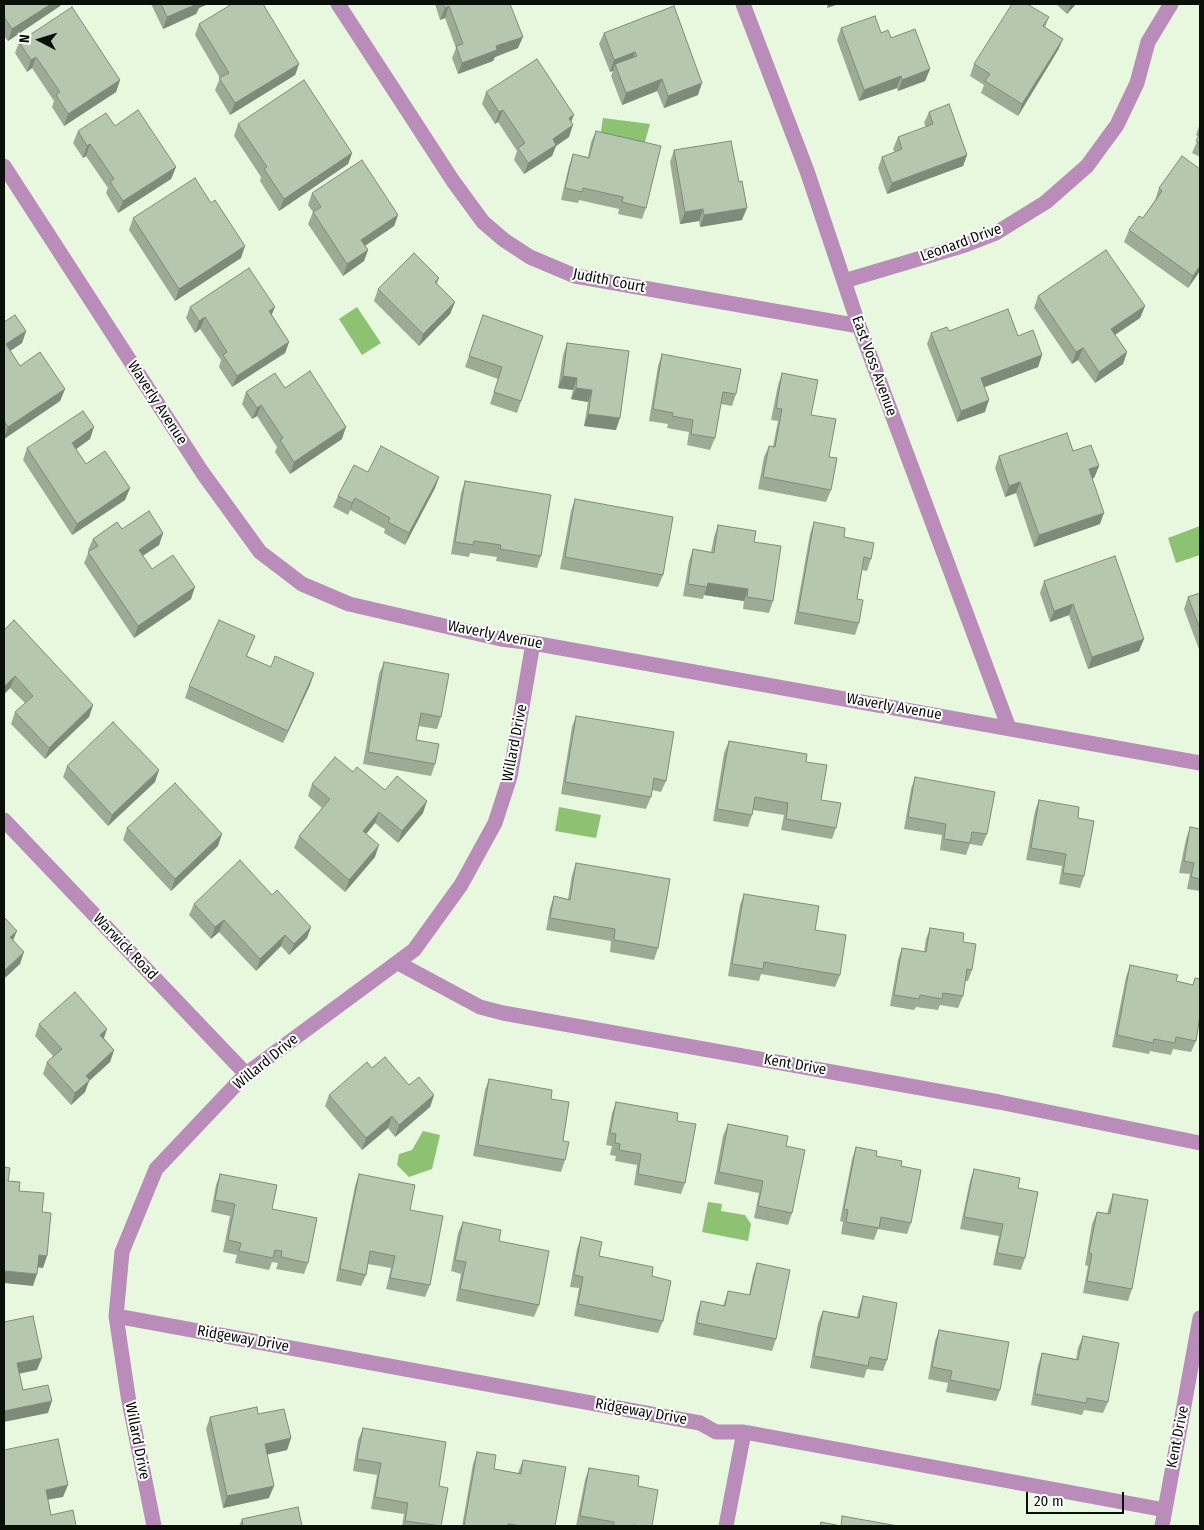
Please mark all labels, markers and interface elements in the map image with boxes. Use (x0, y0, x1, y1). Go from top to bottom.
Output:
north arrow (15, 15, 65, 65)
text: N (16, 34, 33, 44)
street label: Leonard Drive (918, 220, 1004, 266)
street label: Judith Court (571, 265, 647, 297)
street label: East Voss Avenue (848, 313, 900, 419)
street label: Waverly Avenue (123, 358, 191, 448)
street label: Waverly Avenue (446, 617, 544, 653)
street label: Waverly Avenue (845, 690, 943, 724)
street label: Willard Drive (499, 703, 531, 783)
street label: Warwick Road (89, 910, 161, 984)
street label: Willard Drive (230, 1030, 302, 1094)
street label: Kent Drive (762, 1051, 828, 1079)
street label: Ridgeway Drive (196, 1322, 290, 1356)
street label: Ridgeway Drive (594, 1395, 688, 1429)
street label: Willard Drive (121, 1401, 153, 1481)
street label: Kent Drive (1163, 1404, 1193, 1470)
scale bar (1029, 1482, 1126, 1514)
text: 20 m (1034, 1492, 1064, 1510)

